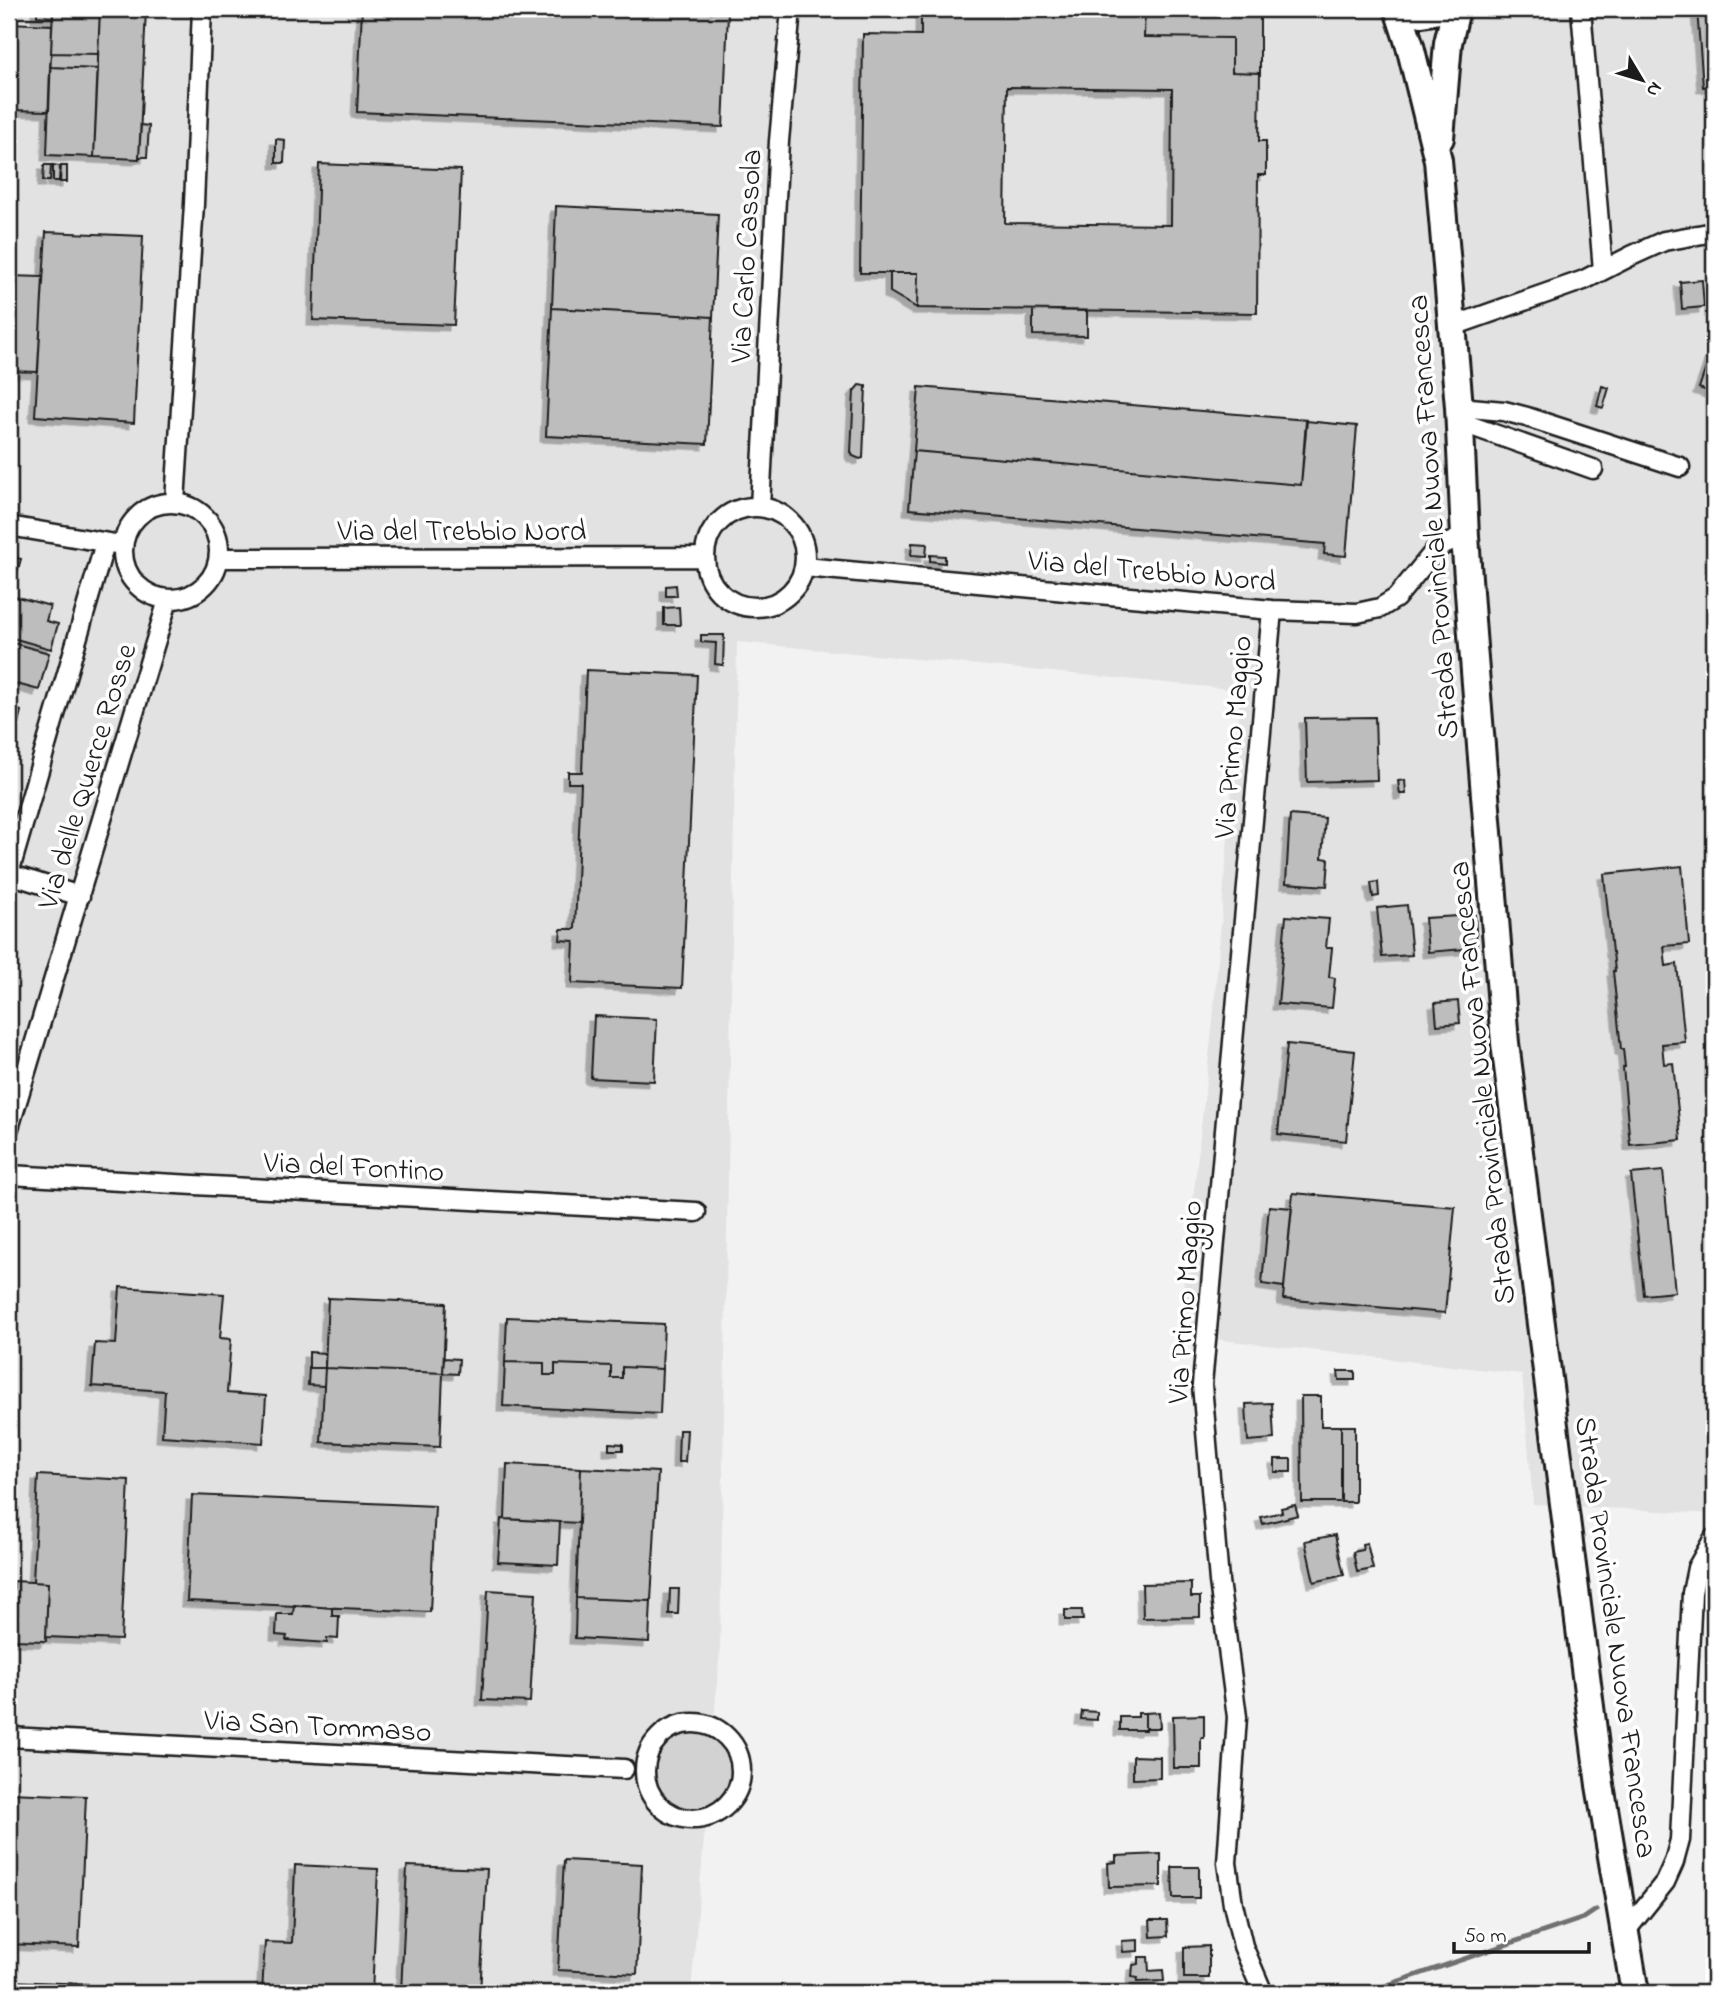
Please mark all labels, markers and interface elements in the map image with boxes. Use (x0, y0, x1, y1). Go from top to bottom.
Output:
north arrow (1608, 46, 1678, 116)
text: N (1639, 76, 1668, 102)
street label: Via Carlo Cassola (720, 148, 776, 365)
street label: Strada Provinciale Nuova Francesca (1398, 293, 1472, 741)
street label: Via del Trebbio Nord (337, 511, 587, 555)
street label: Via del Trebbio Nord (1025, 540, 1278, 606)
street label: Via Primo Maggio (1204, 634, 1266, 842)
street label: Via delle Querce Rosse (27, 638, 150, 916)
street label: Strada Provinciale Nuova Francesca (1439, 859, 1529, 1307)
street label: Via del Fontino (262, 1142, 445, 1196)
street label: Via Primo Maggio (1158, 1199, 1216, 1406)
street label: Strada Provinciale Nuova Francesca (1561, 1414, 1667, 1861)
street label: Via San Tommaso (202, 1700, 433, 1756)
scale bar (1454, 1911, 1588, 1955)
text: 50 m (1464, 1922, 1507, 1952)

